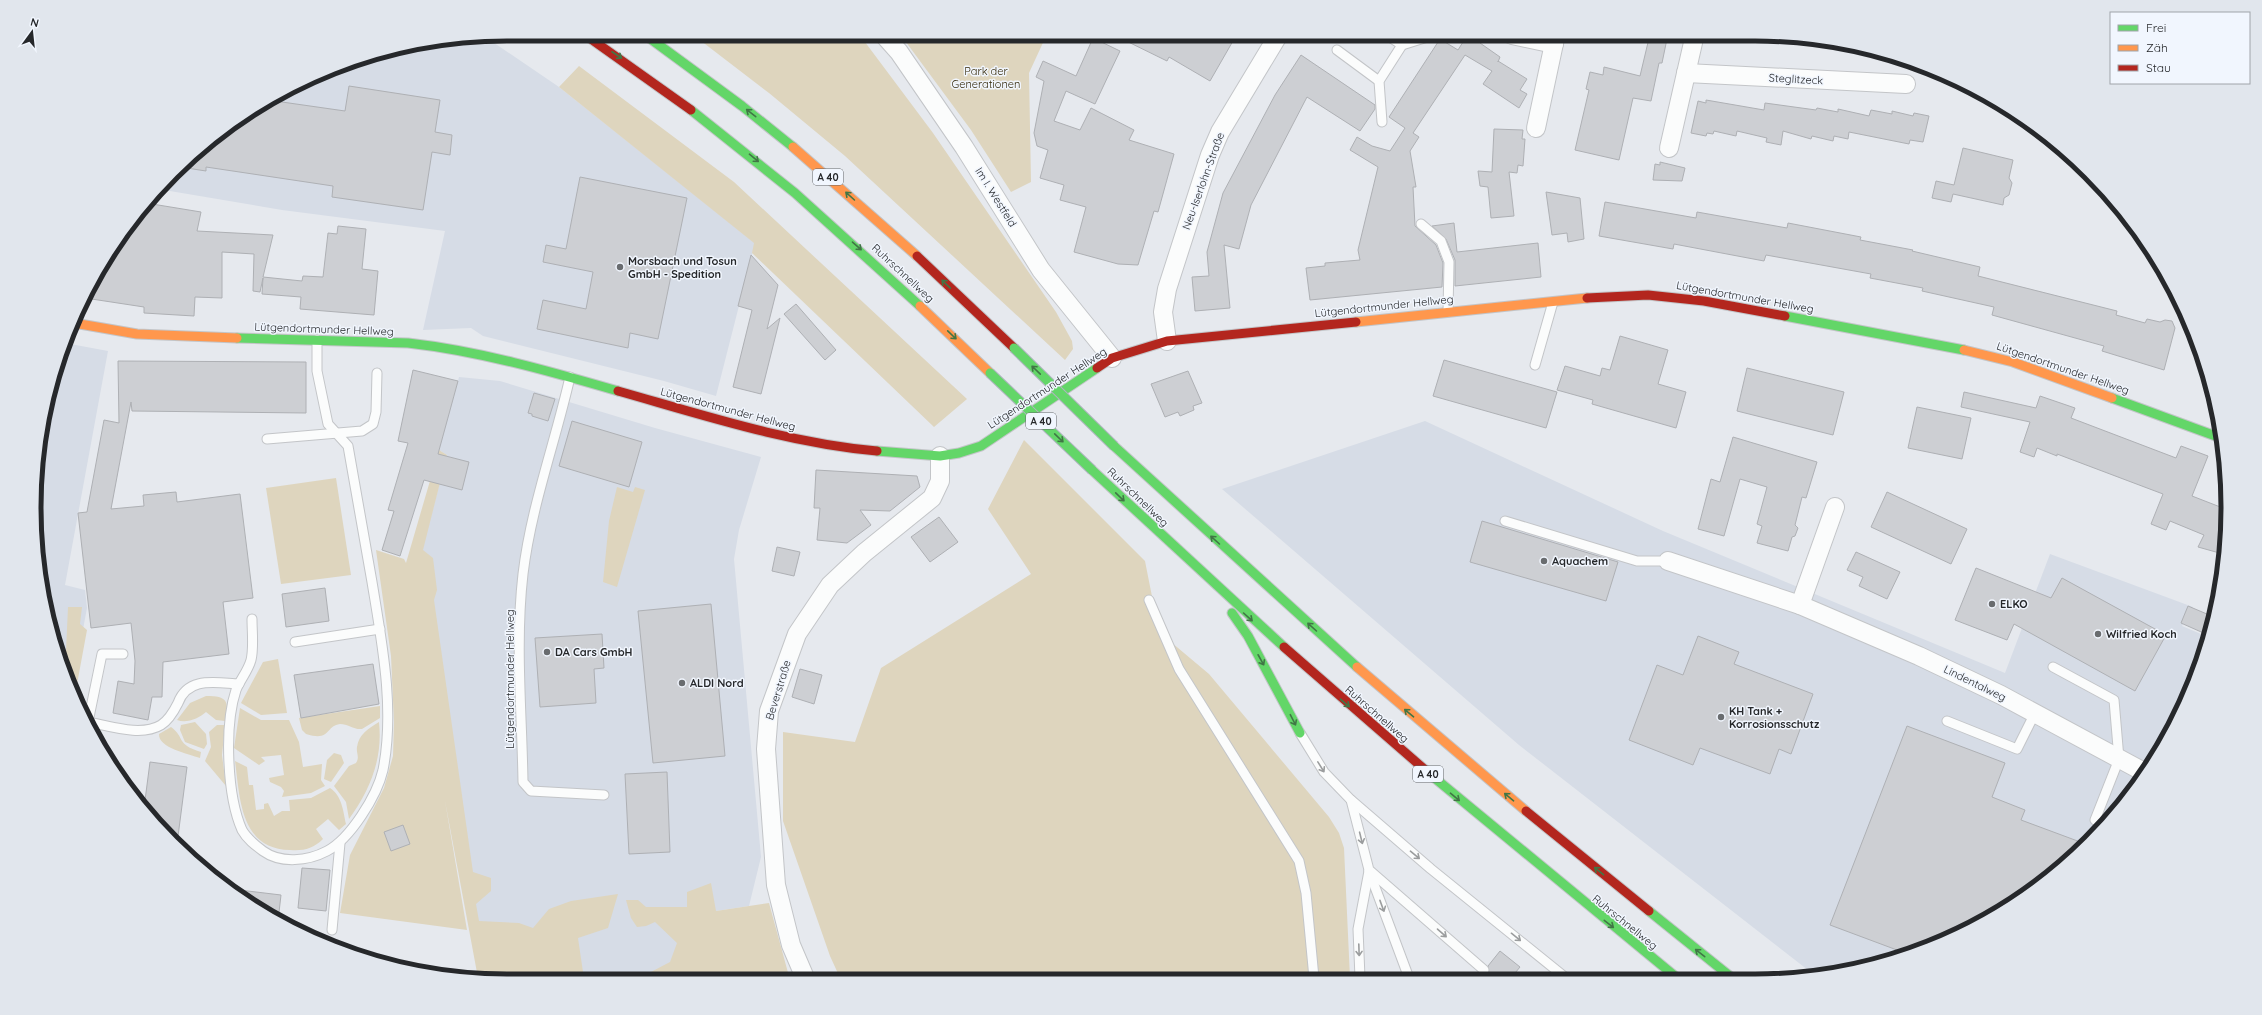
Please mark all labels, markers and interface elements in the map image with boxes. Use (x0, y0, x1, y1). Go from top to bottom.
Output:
north arrow (12, 12, 52, 52)
legend (2110, 12, 2250, 84)
text: N (29, 15, 40, 30)
text: Frei (2146, 20, 2166, 35)
text: Zäh (2146, 40, 2168, 55)
one-way arrow (611, 52, 623, 60)
text: Stau (2146, 60, 2171, 75)
park label: Park der Generationen (952, 64, 1020, 91)
street label: Steglitzeck (1768, 71, 1824, 87)
one-way arrow (745, 109, 756, 117)
street label: Neu-Iserlohn-Straße (1179, 130, 1227, 232)
one-way arrow (749, 154, 760, 163)
street label: Im I. Westfeld (972, 165, 1020, 229)
road number: A 40 (813, 169, 843, 185)
one-way arrow (845, 192, 855, 201)
one-way arrow (851, 241, 861, 250)
street label: Ruhrschnellweg (869, 241, 937, 305)
place label: Morsbach und Tosun GmbH - Spedition (628, 254, 737, 281)
marker: Morsbach und Tosun GmbH - Spedition (615, 262, 625, 272)
street label: Lütgendortmunder Hellweg (1675, 278, 1815, 316)
one-way arrow (942, 280, 952, 289)
street label: Lütgendortmunder Hellweg (1314, 292, 1454, 320)
street label: Lütgendortmunder Hellweg (254, 320, 394, 338)
one-way arrow (946, 330, 956, 339)
street label: Lütgendortmunder Hellweg (1995, 339, 2131, 397)
street label: Lütgendortmunder Hellweg (985, 344, 1109, 432)
one-way arrow (1031, 365, 1041, 375)
street label: Lütgendortmunder Hellweg (659, 384, 797, 434)
road number: A 40 (1026, 413, 1056, 429)
one-way arrow (1054, 434, 1064, 443)
street label: Ruhrschnellweg (1104, 464, 1172, 530)
one-way arrow (1115, 492, 1125, 502)
one-way arrow (1210, 535, 1220, 545)
place label: Aquachem (1552, 554, 1608, 568)
marker: Aquachem (1539, 556, 1549, 566)
place label: ELKO (2000, 597, 2028, 611)
marker: ELKO (1987, 599, 1997, 609)
street label: Lütgendortmunder Hellweg (503, 609, 517, 749)
one-way arrow (1243, 612, 1253, 621)
one-way arrow (1307, 622, 1317, 632)
place label: Wilfried Koch (2106, 627, 2177, 641)
marker: Wilfried Koch (2093, 629, 2103, 639)
place label: DA Cars GmbH (555, 645, 633, 659)
marker: DA Cars GmbH (542, 647, 552, 657)
one-way arrow (1258, 654, 1266, 666)
street label: Beverstraße (762, 658, 794, 722)
street label: Lindentalweg (1941, 662, 2009, 704)
place label: ALDI Nord (690, 676, 744, 690)
marker: ALDI Nord (677, 678, 687, 688)
street label: Ruhrschnellweg (1342, 683, 1412, 745)
one-way arrow (1340, 698, 1351, 707)
place label: KH Tank + Korrosionsschutz (1729, 704, 1820, 731)
one-way arrow (1404, 708, 1415, 717)
marker: KH Tank + Korrosionsschutz (1716, 712, 1726, 722)
one-way arrow (1290, 713, 1298, 725)
one-way arrow (1316, 761, 1325, 772)
road number: A 40 (1413, 766, 1443, 782)
one-way arrow (1449, 792, 1460, 801)
one-way arrow (1503, 792, 1514, 801)
one-way arrow (1358, 831, 1365, 844)
one-way arrow (1410, 851, 1421, 860)
one-way arrow (1594, 867, 1605, 875)
street label: Ruhrschnellweg (1590, 891, 1660, 953)
one-way arrow (1379, 900, 1387, 912)
one-way arrow (1603, 920, 1614, 928)
one-way arrow (1437, 929, 1448, 938)
one-way arrow (1510, 933, 1521, 942)
one-way arrow (1355, 943, 1362, 956)
one-way arrow (1695, 949, 1706, 957)

